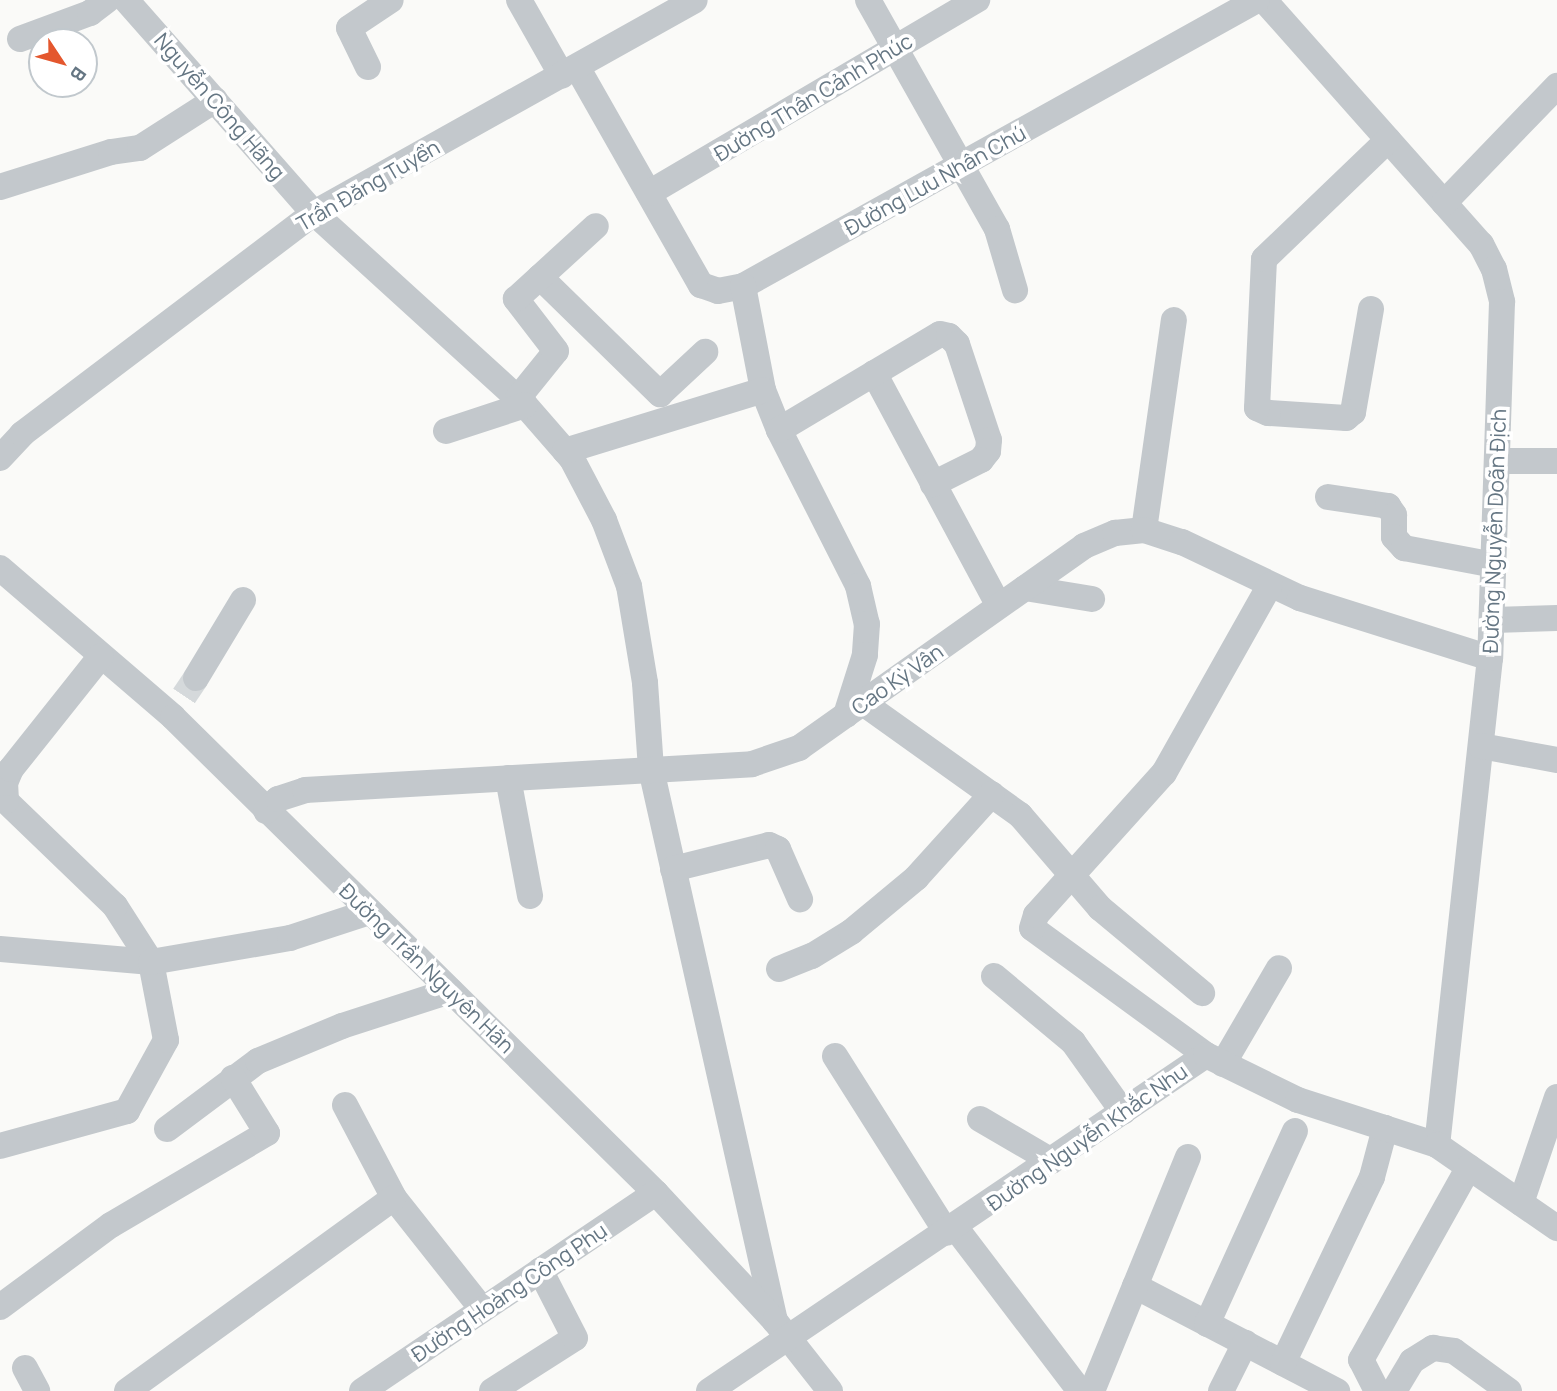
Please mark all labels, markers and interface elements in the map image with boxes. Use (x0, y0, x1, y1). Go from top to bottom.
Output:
north arrow (28, 28, 98, 98)
street label: Nguyễn Công Hãng (149, 28, 291, 184)
street label: Đường Thân Cảnh Phúc (709, 28, 917, 166)
text: B (64, 62, 92, 87)
street label: Đường Lưu Nhân Chú (840, 120, 1030, 240)
street label: Trần Đăng Tuyển (292, 134, 444, 236)
street label: Đường Nguyễn Doãn Địch (1477, 408, 1511, 654)
street label: Cao Kỳ Vân (846, 638, 948, 720)
street label: Đường Trần Nguyên Hãn (335, 878, 519, 1058)
street label: Đường Nguyễn Khắc Nhu (982, 1058, 1192, 1216)
street label: Đường Hoàng Công Phụ (407, 1217, 611, 1367)

